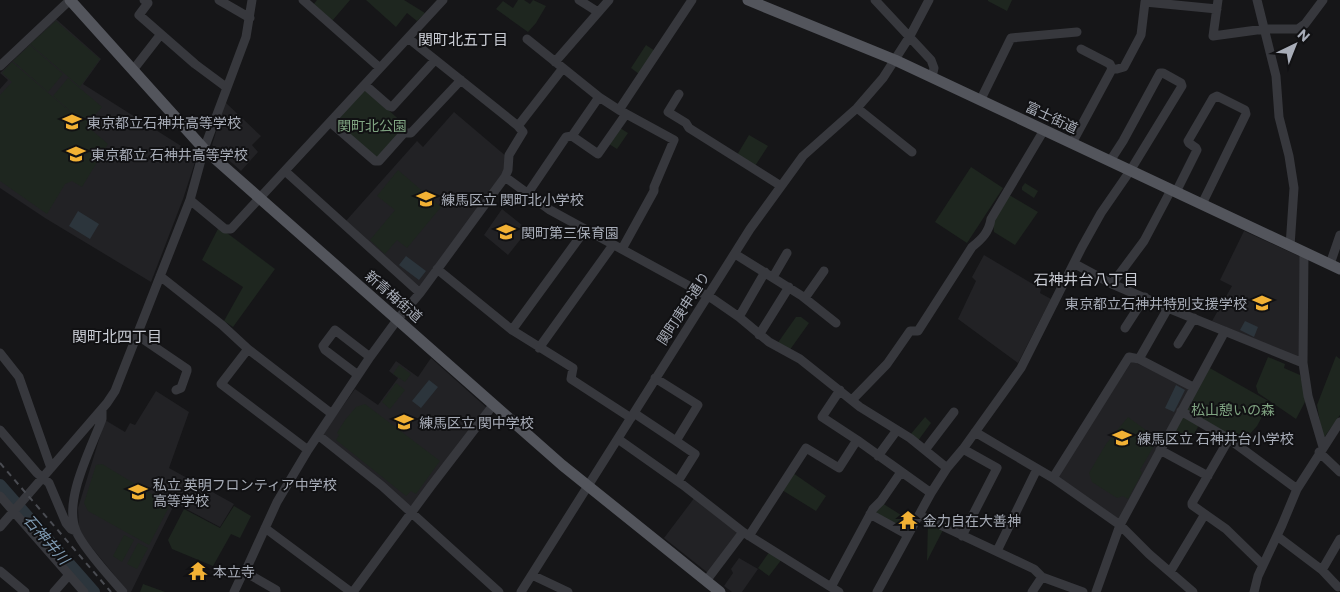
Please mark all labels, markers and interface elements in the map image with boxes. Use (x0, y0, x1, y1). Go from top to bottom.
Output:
north arrow (1270, 20, 1320, 70)
text: N (1295, 25, 1314, 45)
district label: 関町北五丁目 (418, 30, 508, 48)
street label: 富士街道 (1023, 97, 1081, 137)
school or university icon: 東京都立石神井高等学校 (61, 111, 83, 133)
place label: 東京都立石神井高等学校 (87, 114, 241, 131)
park label: 関町北公園 (337, 117, 407, 134)
school or university icon: 東京都立 石神井高等学校 (65, 143, 87, 165)
place label: 東京都立 石神井高等学校 (91, 146, 248, 163)
school or university icon: 練馬区立 関町北小学校 (415, 188, 437, 210)
place label: 練馬区立 関町北小学校 (441, 191, 584, 208)
school or university icon: 関町第三保育園 (495, 221, 517, 243)
place label: 関町第三保育園 (521, 224, 619, 241)
street label: 新青梅街道 (362, 267, 426, 325)
street label: 関町庚申通り (653, 268, 713, 348)
district label: 石神井台八丁目 (1033, 270, 1139, 288)
school or university icon: 東京都立石神井特別支援学校 (1251, 292, 1273, 314)
place label: 東京都立石神井特別支援学校 (1065, 295, 1247, 312)
district label: 関町北四丁目 (72, 327, 162, 345)
park label: 松山憩いの森 (1191, 401, 1275, 418)
school or university icon: 練馬区立 関中学校 (393, 411, 415, 433)
place label: 練馬区立 関中学校 (419, 414, 534, 431)
school or university icon: 練馬区立 石神井台小学校 (1111, 427, 1133, 449)
place label: 練馬区立 石神井台小学校 (1137, 430, 1294, 447)
place label: 私立 英明フロンティア中学校 高等学校 (153, 476, 337, 509)
school or university icon: 私立 英明フロンティア中学校 高等学校 (127, 481, 149, 503)
temple icon: 金力自在大善神 (897, 509, 919, 531)
water label: 石神井川 (21, 510, 75, 569)
place label: 金力自在大善神 (923, 512, 1021, 529)
temple icon: 本立寺 (187, 560, 209, 582)
place label: 本立寺 (213, 563, 255, 580)

